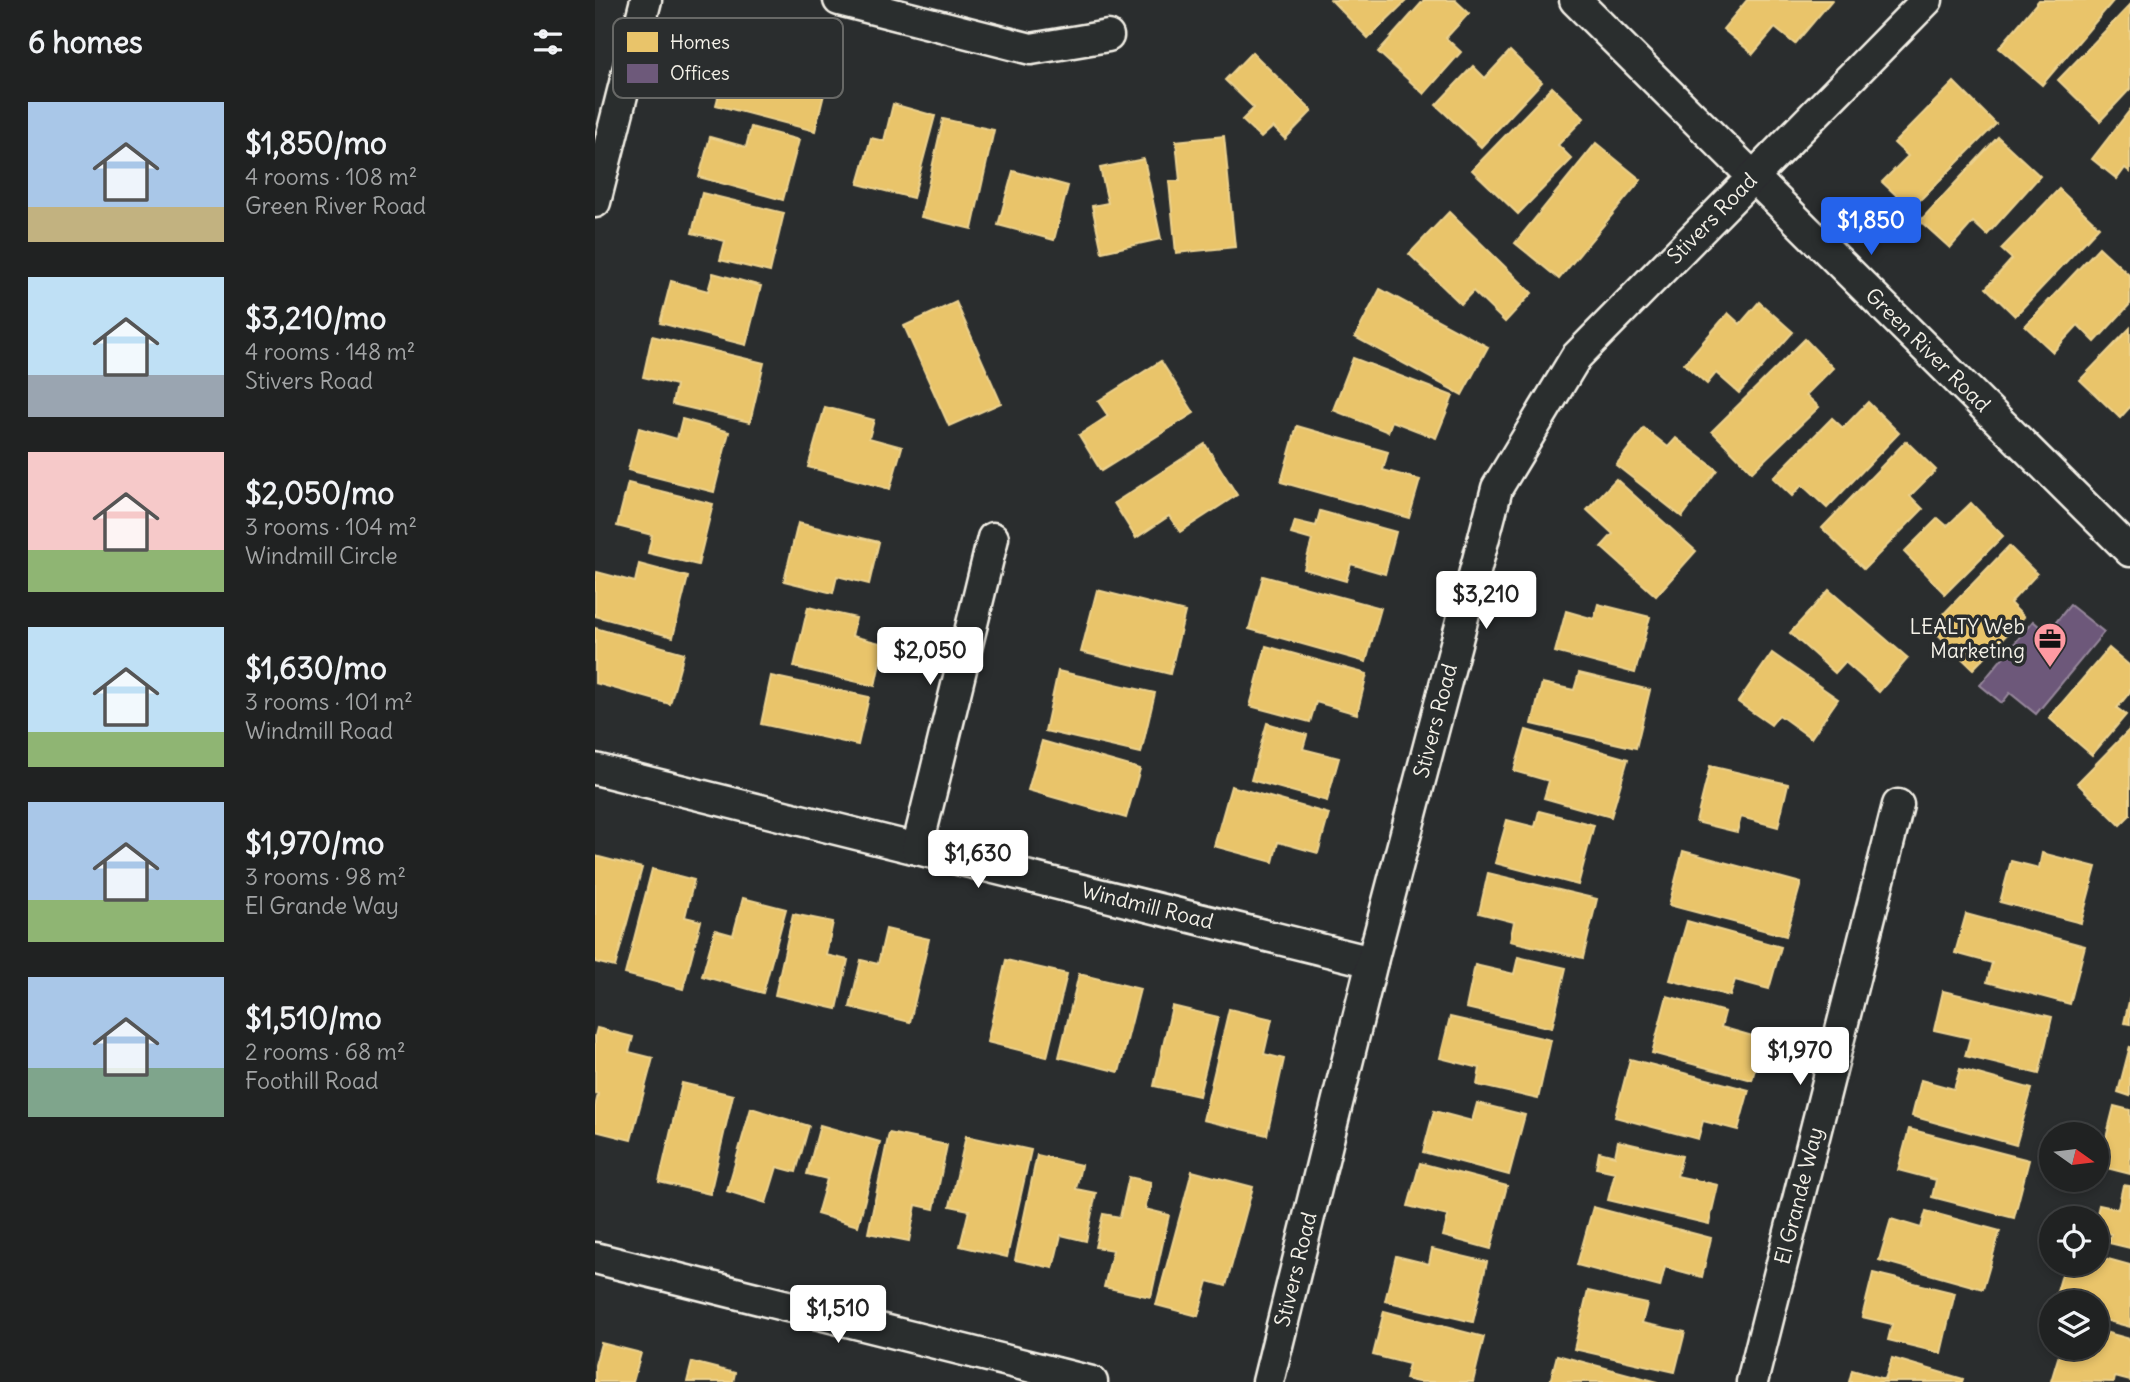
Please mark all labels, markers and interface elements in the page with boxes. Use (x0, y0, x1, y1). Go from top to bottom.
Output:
legend (613, 18, 843, 98)
text: 6 homes (28, 23, 143, 61)
icon: filters (529, 23, 567, 61)
text: Homes (670, 30, 730, 54)
text: Offices (670, 61, 730, 85)
text: $1,850/mo (245, 124, 387, 162)
icon: home (84, 130, 168, 214)
text: 4 rooms · 108 m² (245, 162, 417, 191)
street label: Stivers Road (1661, 167, 1762, 269)
text: Green River Road (245, 191, 426, 220)
pin: $1,850 (1814, 198, 1928, 257)
text: $1,850 (1837, 205, 1905, 234)
street label: Green River Road (1860, 282, 1996, 418)
text: $3,210/mo (245, 299, 386, 337)
icon: home (84, 305, 168, 389)
text: 4 rooms · 148 m² (245, 337, 415, 366)
text: Stivers Road (245, 366, 373, 395)
text: $2,050/mo (245, 474, 394, 512)
icon: home (84, 480, 168, 564)
text: 3 rooms · 104 m² (245, 512, 417, 541)
text: Windmill Circle (245, 541, 398, 570)
pin: $3,210 (1429, 572, 1543, 631)
text: $3,210 (1452, 579, 1520, 608)
place label: LEALTY Web Marketing (1910, 613, 2025, 664)
office icon: LEALTY Web Marketing (2031, 620, 2069, 669)
pin: $2,050 (873, 628, 987, 687)
text: $2,050 (893, 635, 967, 664)
text: $1,630/mo (245, 649, 387, 687)
icon: home (84, 655, 168, 739)
street label: Stivers Road (1407, 661, 1463, 781)
text: 3 rooms · 101 m² (245, 687, 413, 716)
text: Windmill Road (245, 716, 393, 745)
text: $1,970/mo (245, 824, 384, 862)
icon: home (84, 830, 168, 914)
pin: $1,630 (921, 830, 1035, 890)
text: $1,630 (944, 838, 1012, 867)
text: 3 rooms · 98 m² (245, 862, 406, 891)
street label: Windmill Road (1078, 876, 1216, 935)
text: El Grande Way (245, 891, 399, 920)
text: $1,510/mo (245, 999, 382, 1037)
icon: home (84, 1005, 168, 1089)
pin: $1,970 (1743, 1028, 1857, 1087)
text: $1,970 (1767, 1035, 1833, 1064)
text: 2 rooms · 68 m² (245, 1037, 406, 1066)
text: Foothill Road (245, 1066, 379, 1095)
north arrow (2039, 1122, 2109, 1192)
map controls (2039, 1122, 2109, 1360)
street label: El Grande Way (1768, 1124, 1829, 1267)
button: locate (2039, 1206, 2109, 1276)
street label: Stivers Road (1268, 1209, 1323, 1329)
pin: $1,510 (781, 1286, 895, 1345)
button: layers (2039, 1290, 2109, 1360)
text: $1,510 (806, 1293, 870, 1322)

